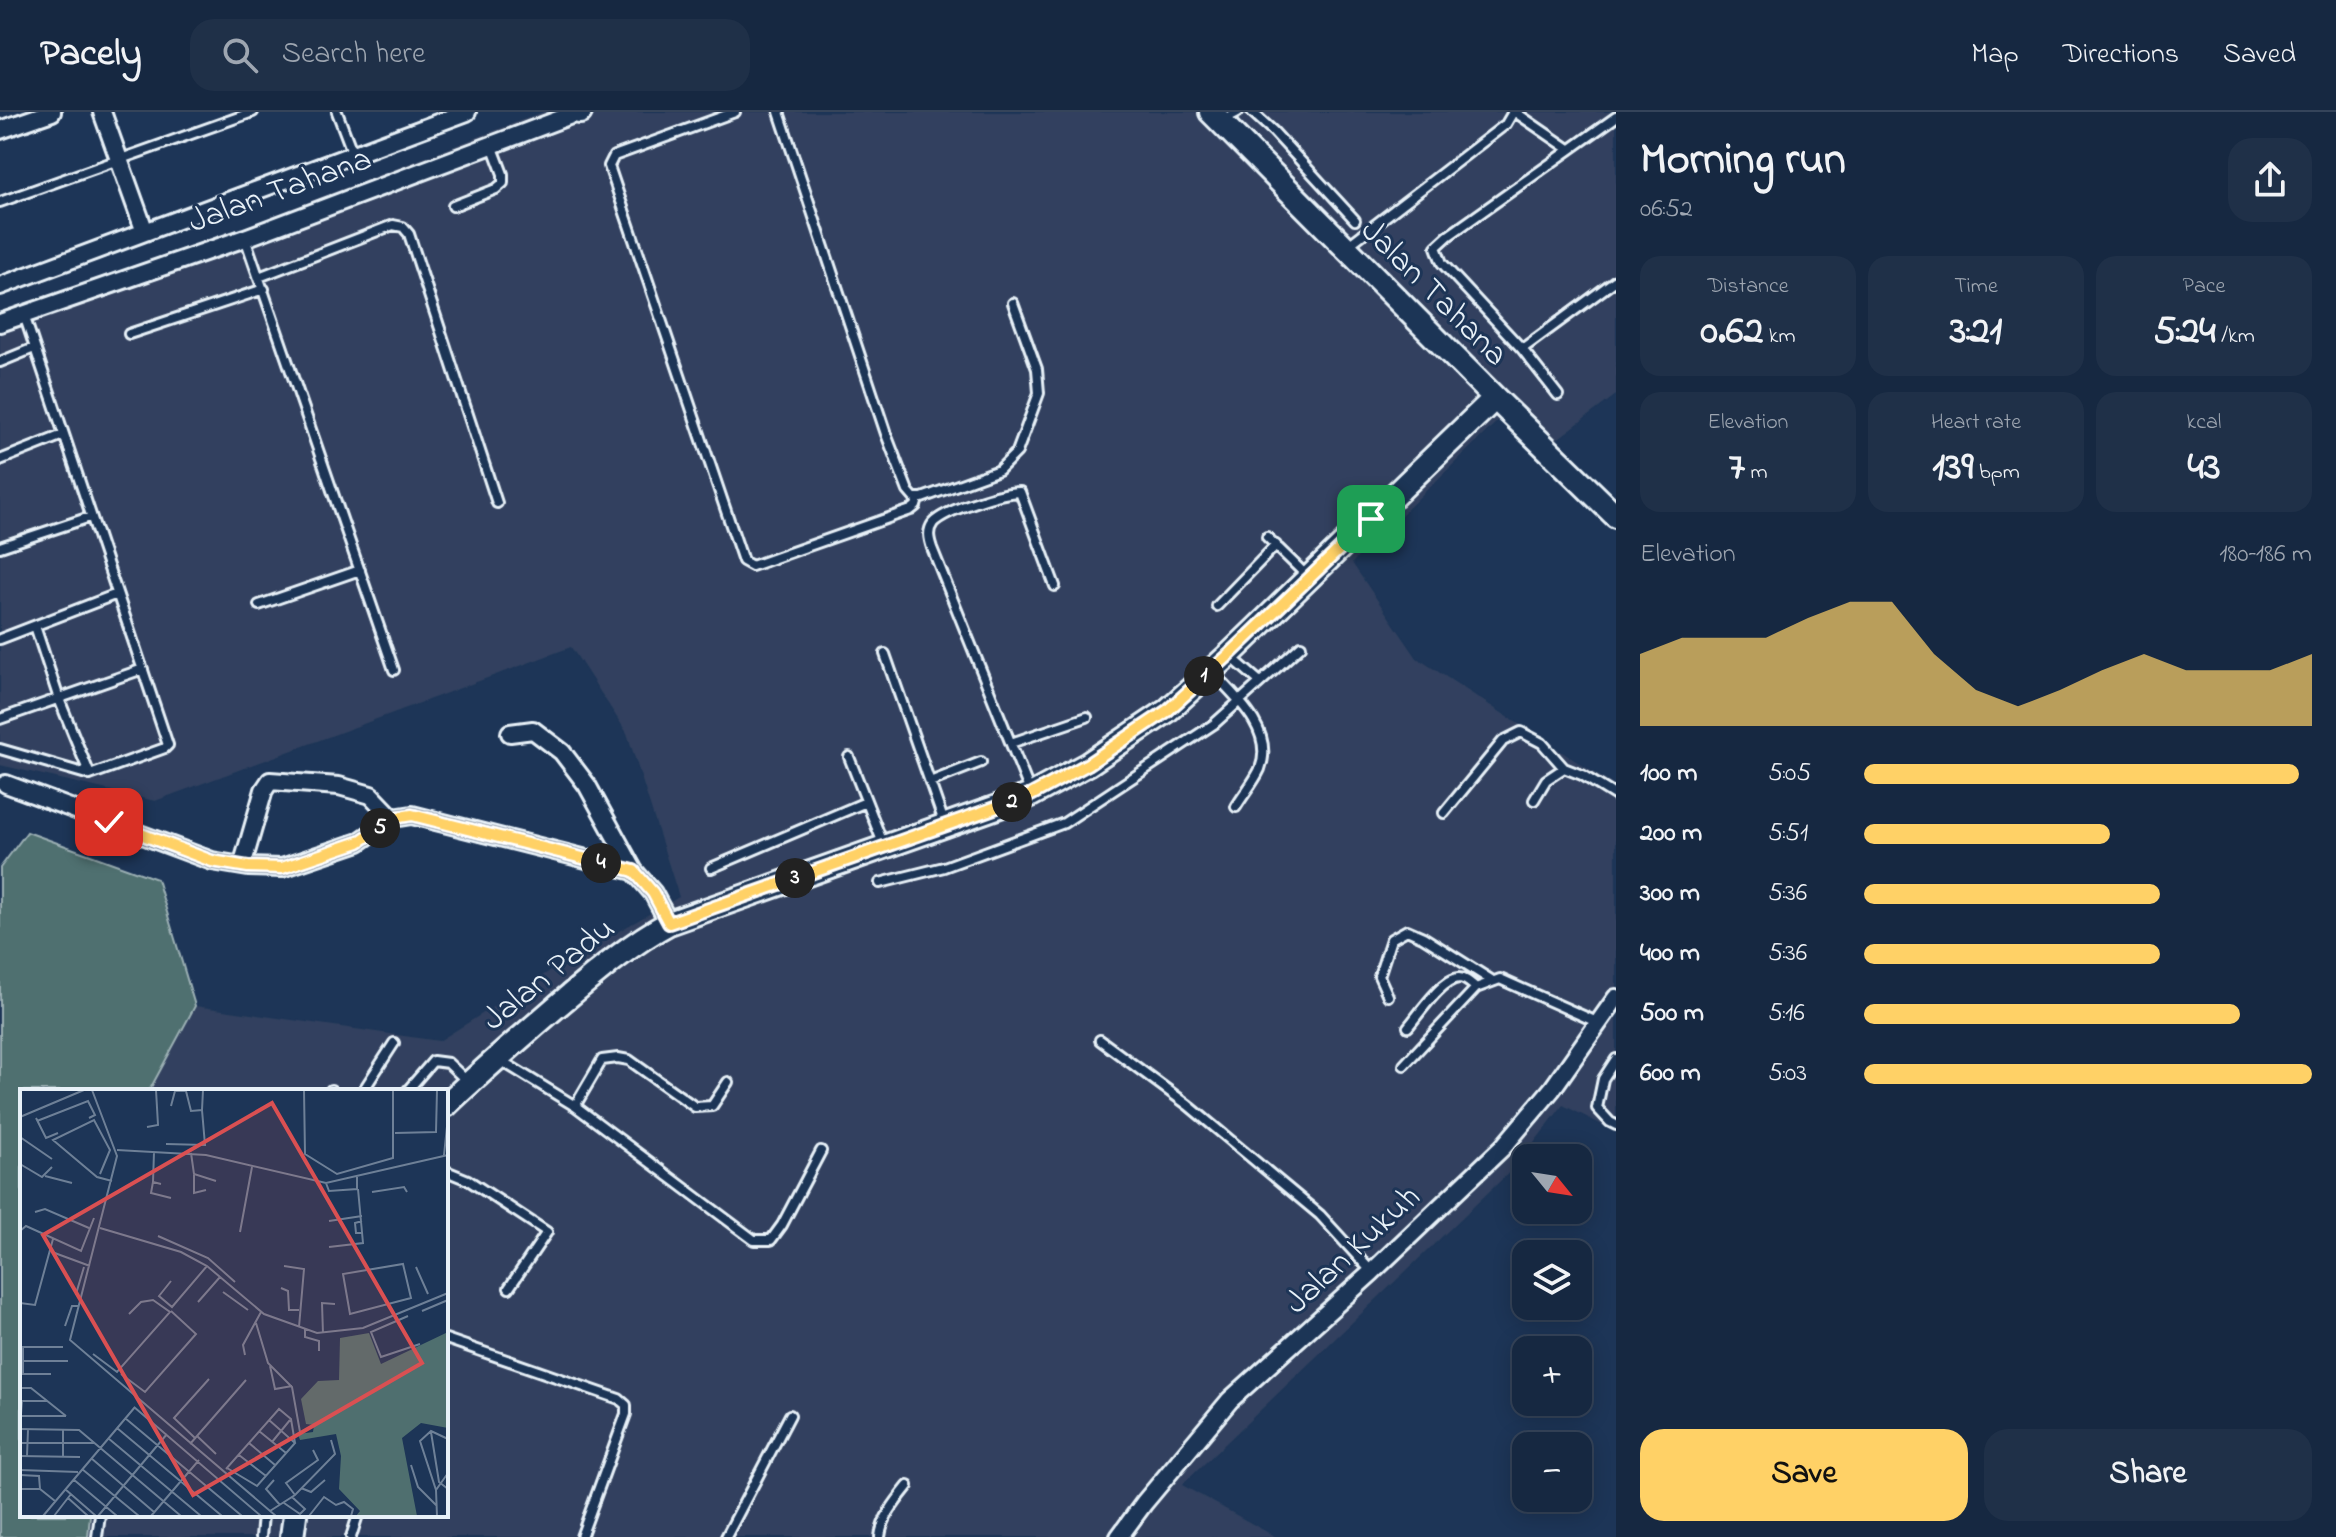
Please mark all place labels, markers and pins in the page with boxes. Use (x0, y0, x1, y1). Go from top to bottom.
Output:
pin (1337, 485, 1405, 553)
pin: 1 (1184, 656, 1224, 696)
pin: 2 (992, 782, 1032, 822)
pin (75, 788, 143, 856)
pin: 5 (360, 808, 400, 848)
pin: 4 (581, 843, 621, 883)
pin: 3 (775, 858, 815, 898)

